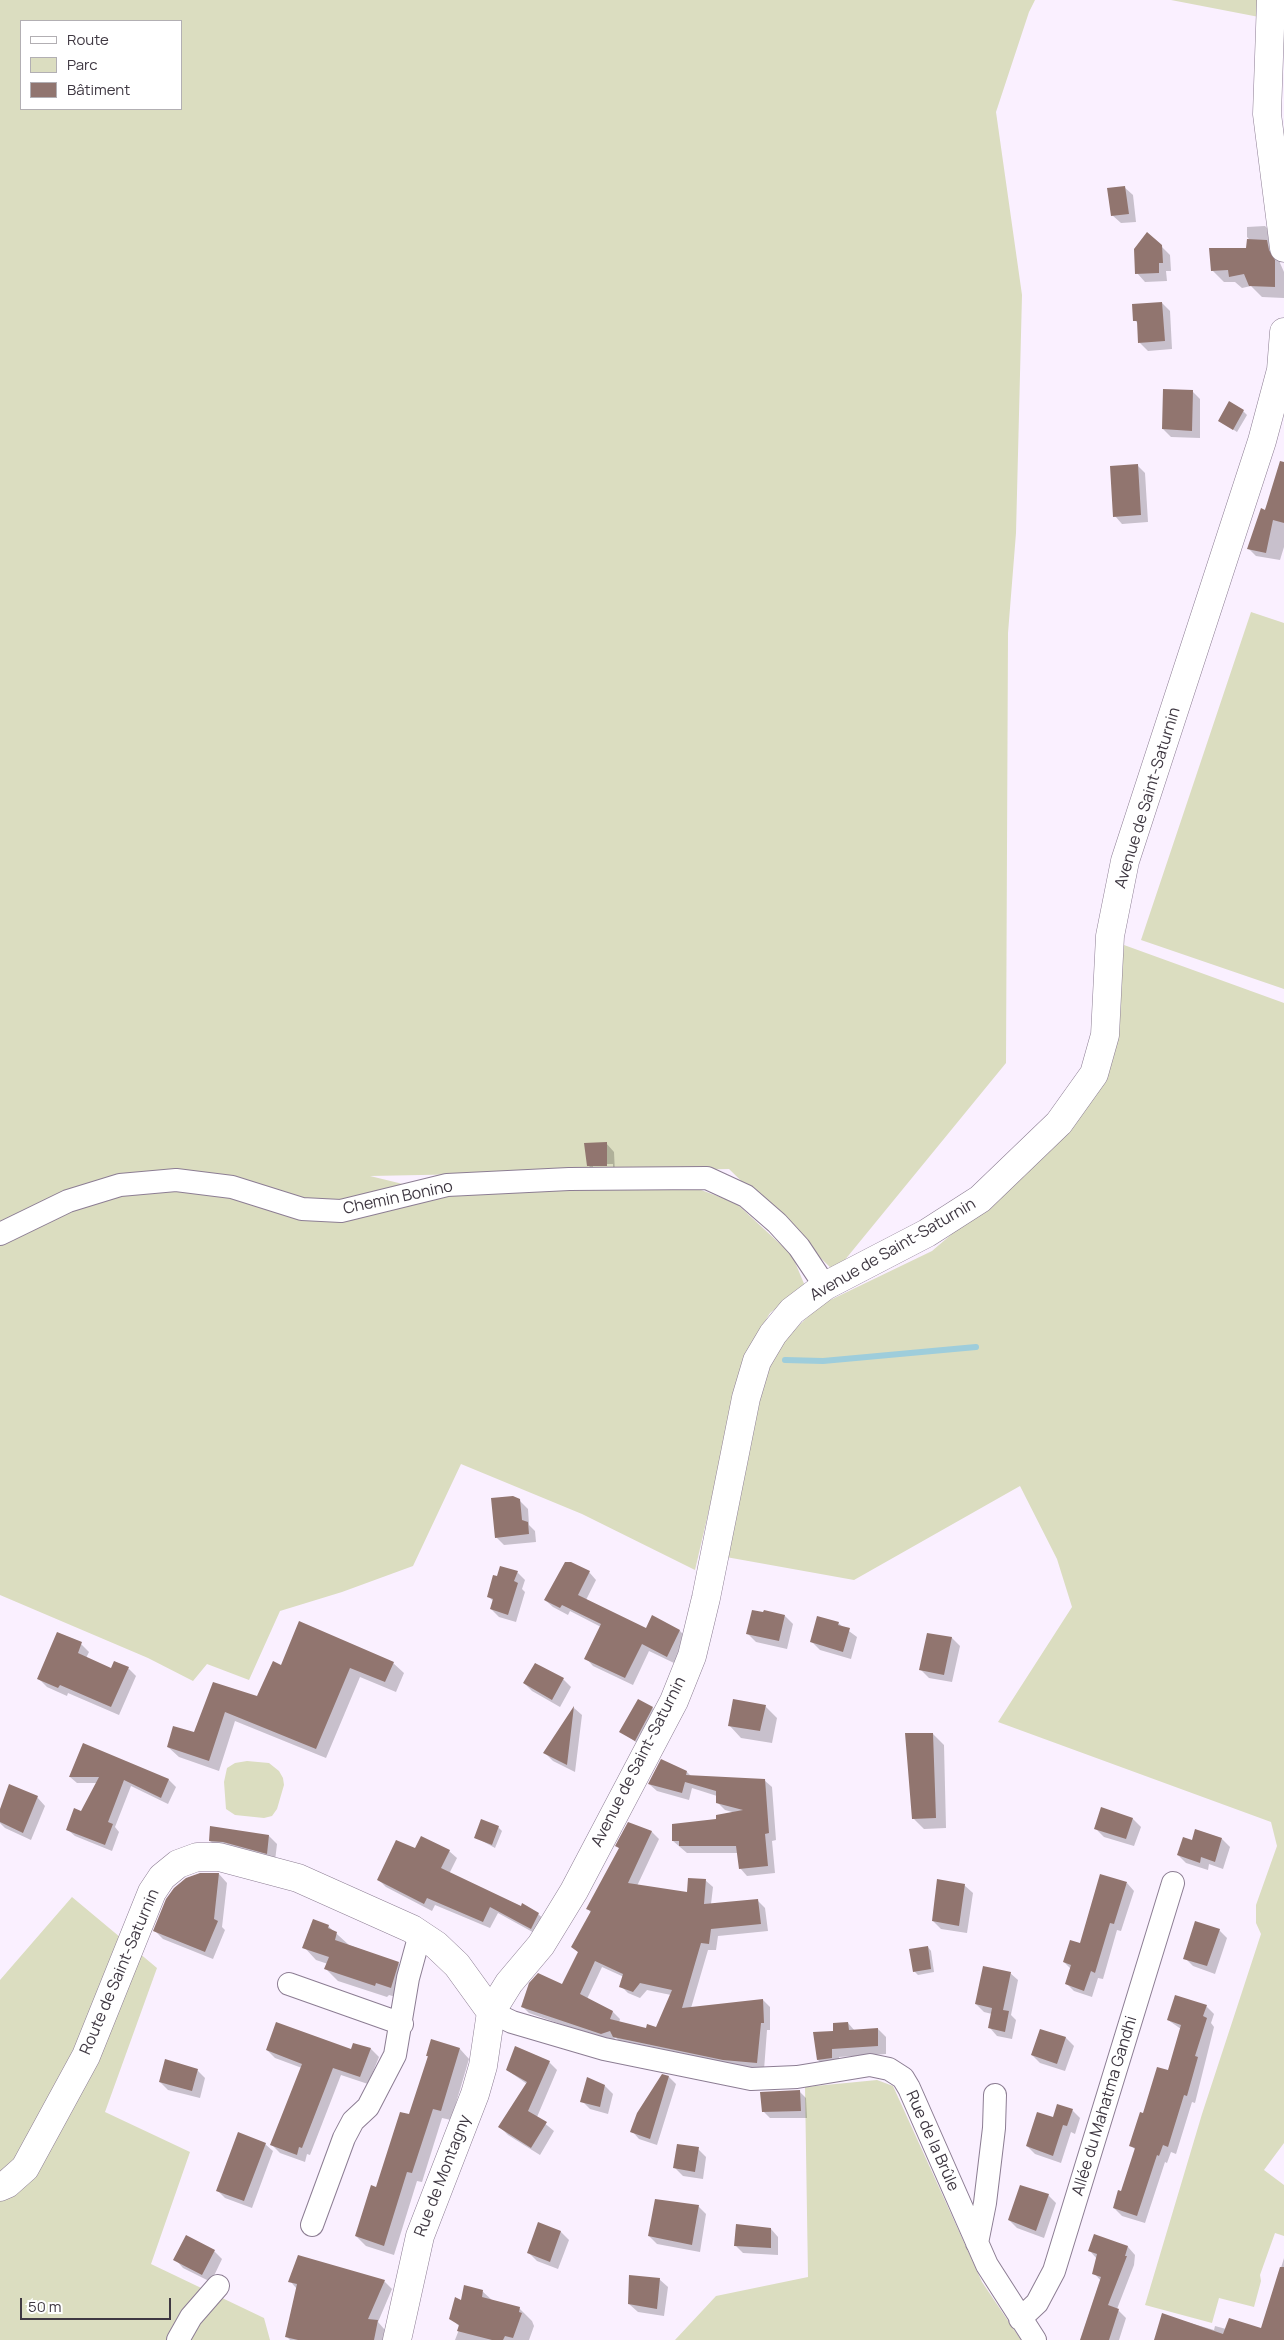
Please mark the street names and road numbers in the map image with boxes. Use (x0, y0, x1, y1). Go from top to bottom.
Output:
street label: Avenue de Saint-Saturnin (1111, 705, 1185, 891)
street label: Chemin Bonino (341, 1177, 455, 1219)
street label: Avenue de Saint-Saturnin (807, 1195, 979, 1305)
street label: Avenue de Saint-Saturnin (588, 1674, 690, 1850)
street label: Route de Saint-Saturnin (76, 1886, 164, 2058)
street label: Allée du Mahatma Gandhi (1069, 2014, 1141, 2198)
street label: Rue de la Brûle (901, 2088, 963, 2194)
street label: Rue de Montagny (411, 2112, 475, 2240)

